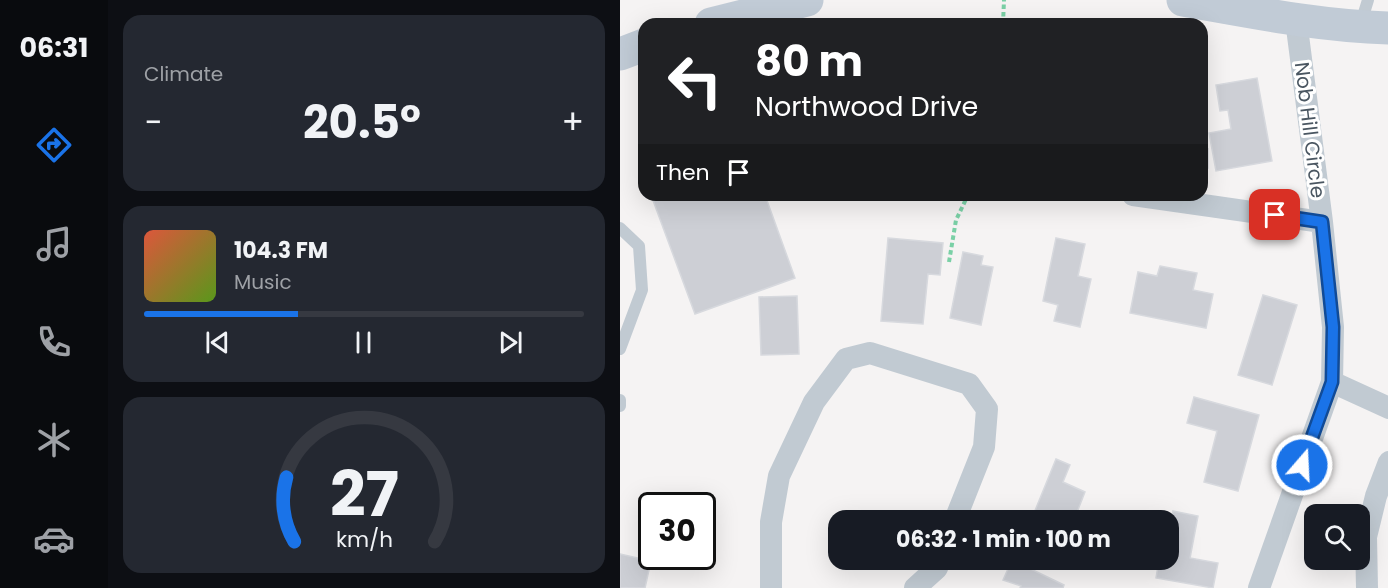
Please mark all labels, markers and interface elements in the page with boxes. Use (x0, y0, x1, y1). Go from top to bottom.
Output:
text: 06:31 (20, 29, 88, 66)
text: 80 m (755, 32, 863, 91)
icon: left (656, 42, 734, 120)
text: Climate (144, 60, 223, 88)
street label: Nob Hill Circle (1288, 60, 1332, 200)
text: Northwood Drive (755, 88, 978, 125)
text: 20.5° (303, 91, 421, 154)
text: − (144, 99, 162, 146)
text: + (561, 99, 584, 146)
icon: directions (33, 124, 75, 166)
icon: arrive (722, 156, 755, 189)
text: Then (656, 157, 710, 188)
pin (1249, 189, 1300, 240)
icon: arrive (1258, 198, 1291, 231)
icon: music (33, 223, 75, 265)
text: 104.3 FM (234, 235, 328, 266)
text: Music (234, 268, 292, 296)
icon: phone (33, 321, 75, 363)
icon: previous (201, 326, 234, 359)
icon: pause (347, 326, 380, 359)
icon: next (494, 326, 527, 359)
icon: climate (33, 419, 75, 461)
position arrow (1270, 433, 1334, 497)
text: 27 (329, 450, 399, 538)
speed limit sign: 30 (638, 492, 716, 570)
map controls (1304, 504, 1370, 570)
button: search (1304, 504, 1370, 570)
icon: car (33, 518, 75, 560)
text: km/h (335, 524, 393, 555)
text: 06:32 · 1 min · 100 m (896, 524, 1111, 555)

